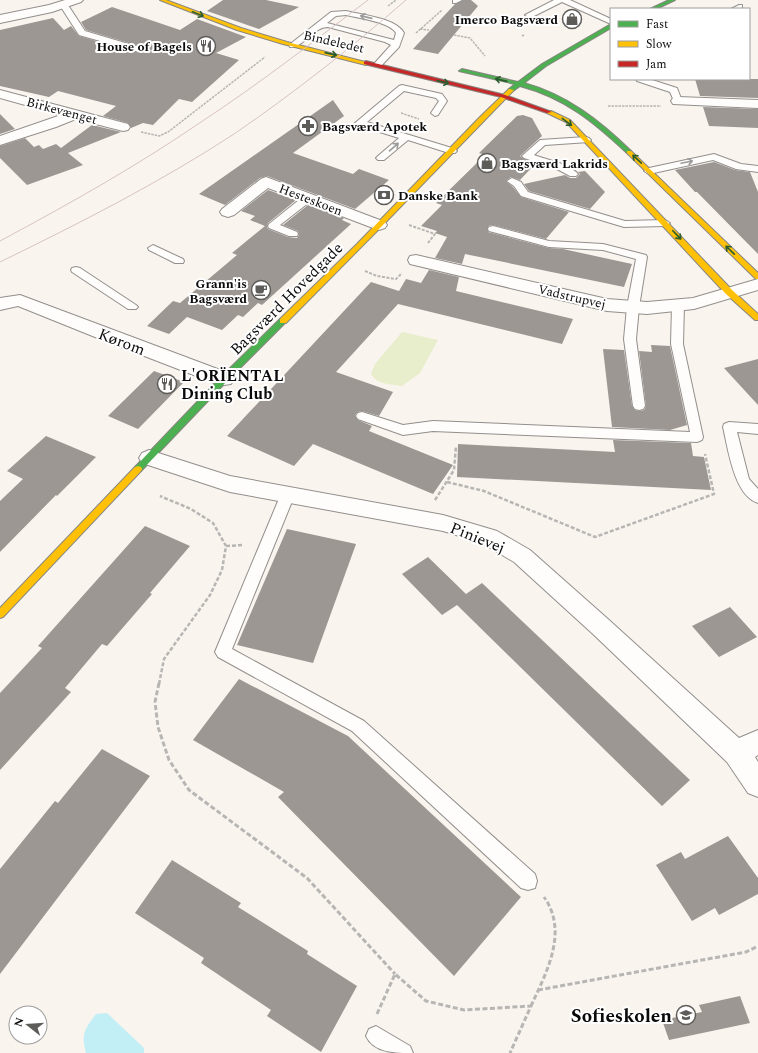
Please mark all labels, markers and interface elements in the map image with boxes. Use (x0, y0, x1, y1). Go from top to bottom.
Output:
shop icon: Imerco Bagsværd (561, 8, 583, 30)
legend (610, 8, 750, 80)
place label: Imerco Bagsværd (455, 10, 558, 30)
one-way arrow (191, 11, 203, 19)
one-way arrow (360, 13, 373, 21)
text: Fast (646, 15, 668, 34)
street label: Bindeledet (301, 25, 367, 59)
restaurant icon: House of Bagels (195, 35, 217, 57)
text: Slow (646, 35, 672, 54)
place label: House of Bagels (97, 37, 192, 57)
one-way arrow (324, 51, 337, 58)
text: Jam (646, 55, 667, 74)
one-way arrow (495, 75, 508, 83)
one-way arrow (436, 79, 449, 87)
street label: Birkevænget (24, 92, 100, 130)
pharmacy icon: Bagsværd Apotek (297, 115, 319, 137)
place label: Bagsværd Apotek (322, 117, 427, 137)
one-way arrow (562, 117, 573, 126)
one-way arrow (388, 143, 399, 152)
shop icon: Bagsværd Lakrids (476, 152, 498, 174)
place label: Bagsværd Lakrids (501, 154, 608, 174)
one-way arrow (632, 154, 642, 164)
one-way arrow (680, 158, 693, 166)
street label: Hesteskoen (276, 179, 346, 221)
bank icon: Danske Bank (373, 184, 395, 206)
place label: Danske Bank (398, 186, 478, 206)
one-way arrow (672, 230, 682, 240)
street label: Bagsværd Hovedgade (225, 237, 349, 361)
one-way arrow (725, 245, 735, 255)
place label: Grann'is Bagsværd (189, 274, 247, 309)
cafe icon: Grann'is Bagsværd (250, 279, 272, 301)
street label: Vadstrupvej (536, 279, 608, 315)
street label: Kørom (95, 322, 149, 362)
place label: L'ORÏENTAL Dining Club (181, 364, 284, 406)
restaurant icon: L'ORÏENTAL Dining Club (156, 373, 178, 395)
street label: Pinievej (446, 516, 509, 560)
place label: Sofieskolen (571, 1002, 672, 1031)
school or university icon: Sofieskolen (675, 1004, 697, 1026)
north arrow (8, 1005, 48, 1045)
text: N (9, 1015, 28, 1029)

